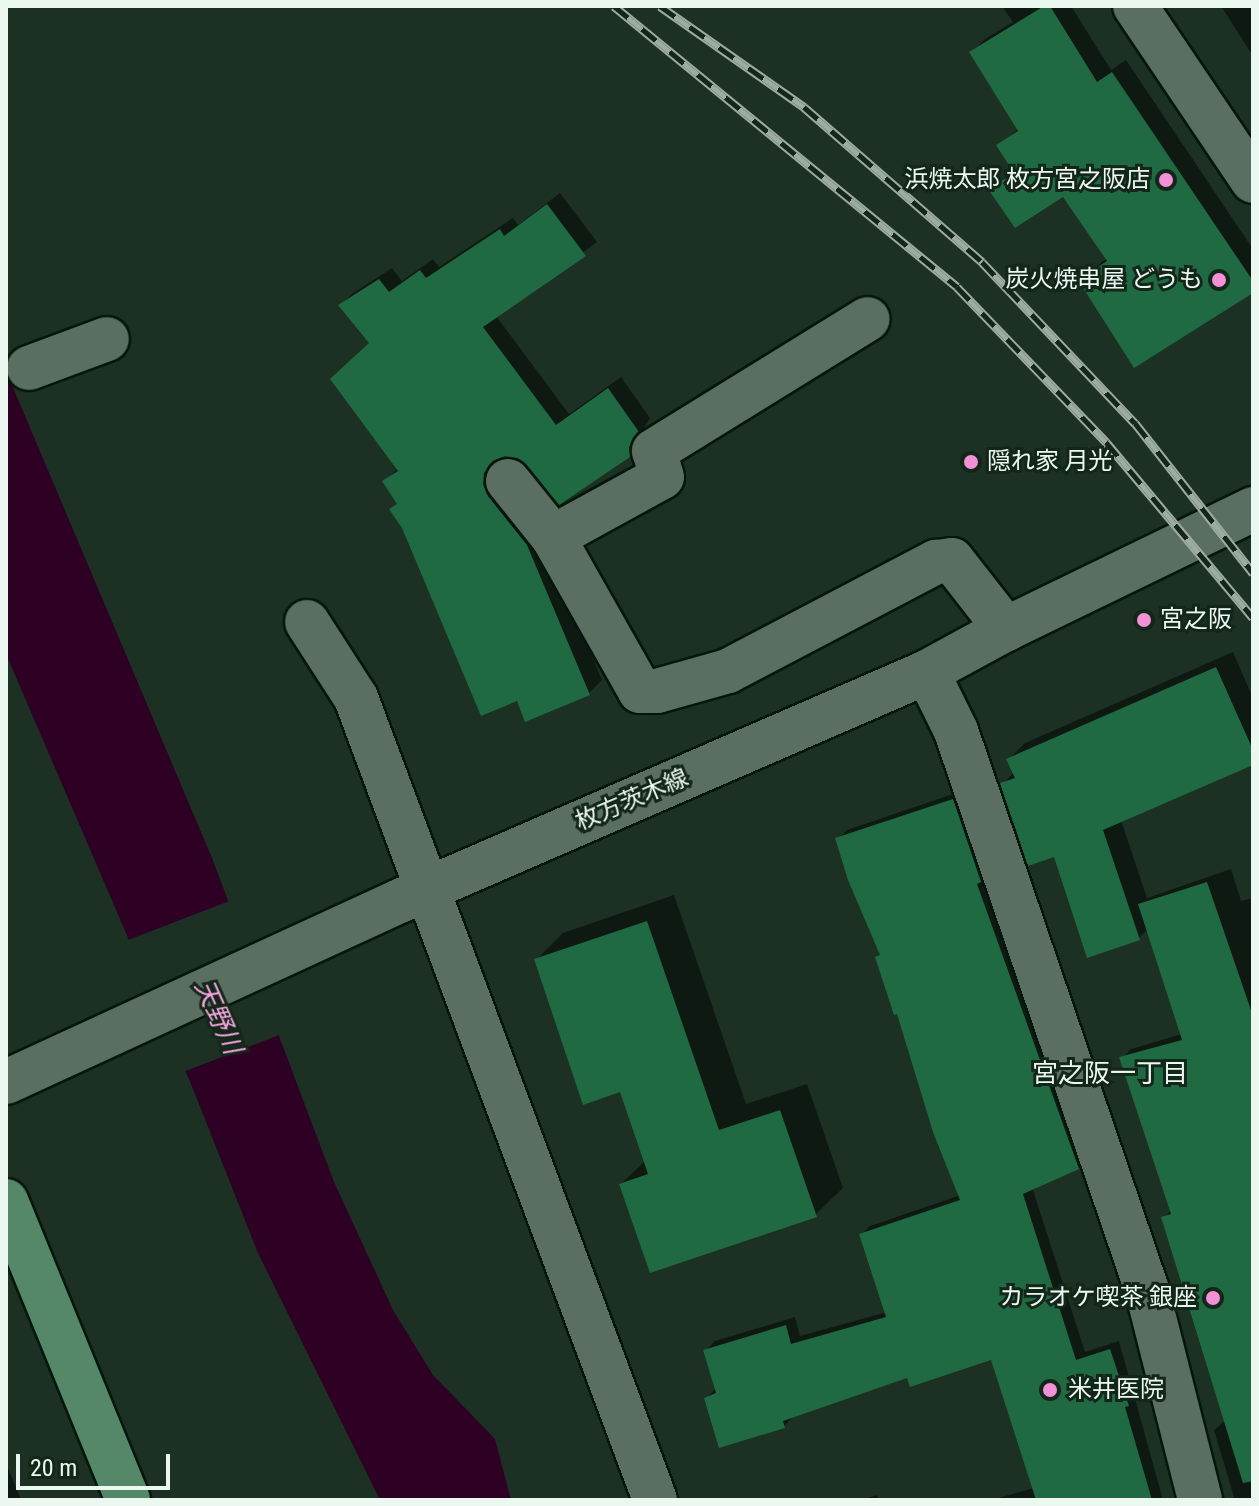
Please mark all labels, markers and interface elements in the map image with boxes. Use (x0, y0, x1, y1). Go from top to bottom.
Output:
place label: 浜焼太郎 枚方宮之阪店 (904, 166, 1150, 194)
marker: 浜焼太郎 枚方宮之阪店 (1157, 171, 1175, 189)
place label: 炭火焼串屋 どうも (1005, 266, 1203, 294)
marker: 炭火焼串屋 どうも (1210, 271, 1228, 289)
place label: 隠れ家 月光 (987, 448, 1113, 476)
marker: 隠れ家 月光 (962, 453, 980, 471)
place label: 宮之阪 (1160, 606, 1232, 634)
marker: 宮之阪 (1135, 611, 1153, 629)
street label: 枚方茨木線 (571, 763, 693, 837)
water label: 天野川 (188, 975, 248, 1059)
district label: 宮之阪一丁目 (1032, 1058, 1188, 1090)
place label: カラオケ喫茶 銀座 (999, 1284, 1197, 1312)
marker: カラオケ喫茶 銀座 (1204, 1289, 1222, 1307)
place label: 米井医院 (1068, 1376, 1164, 1404)
marker: 米井医院 (1039, 1379, 1061, 1401)
scale bar (20, 1438, 174, 1488)
text: 20 m (30, 1454, 77, 1482)

